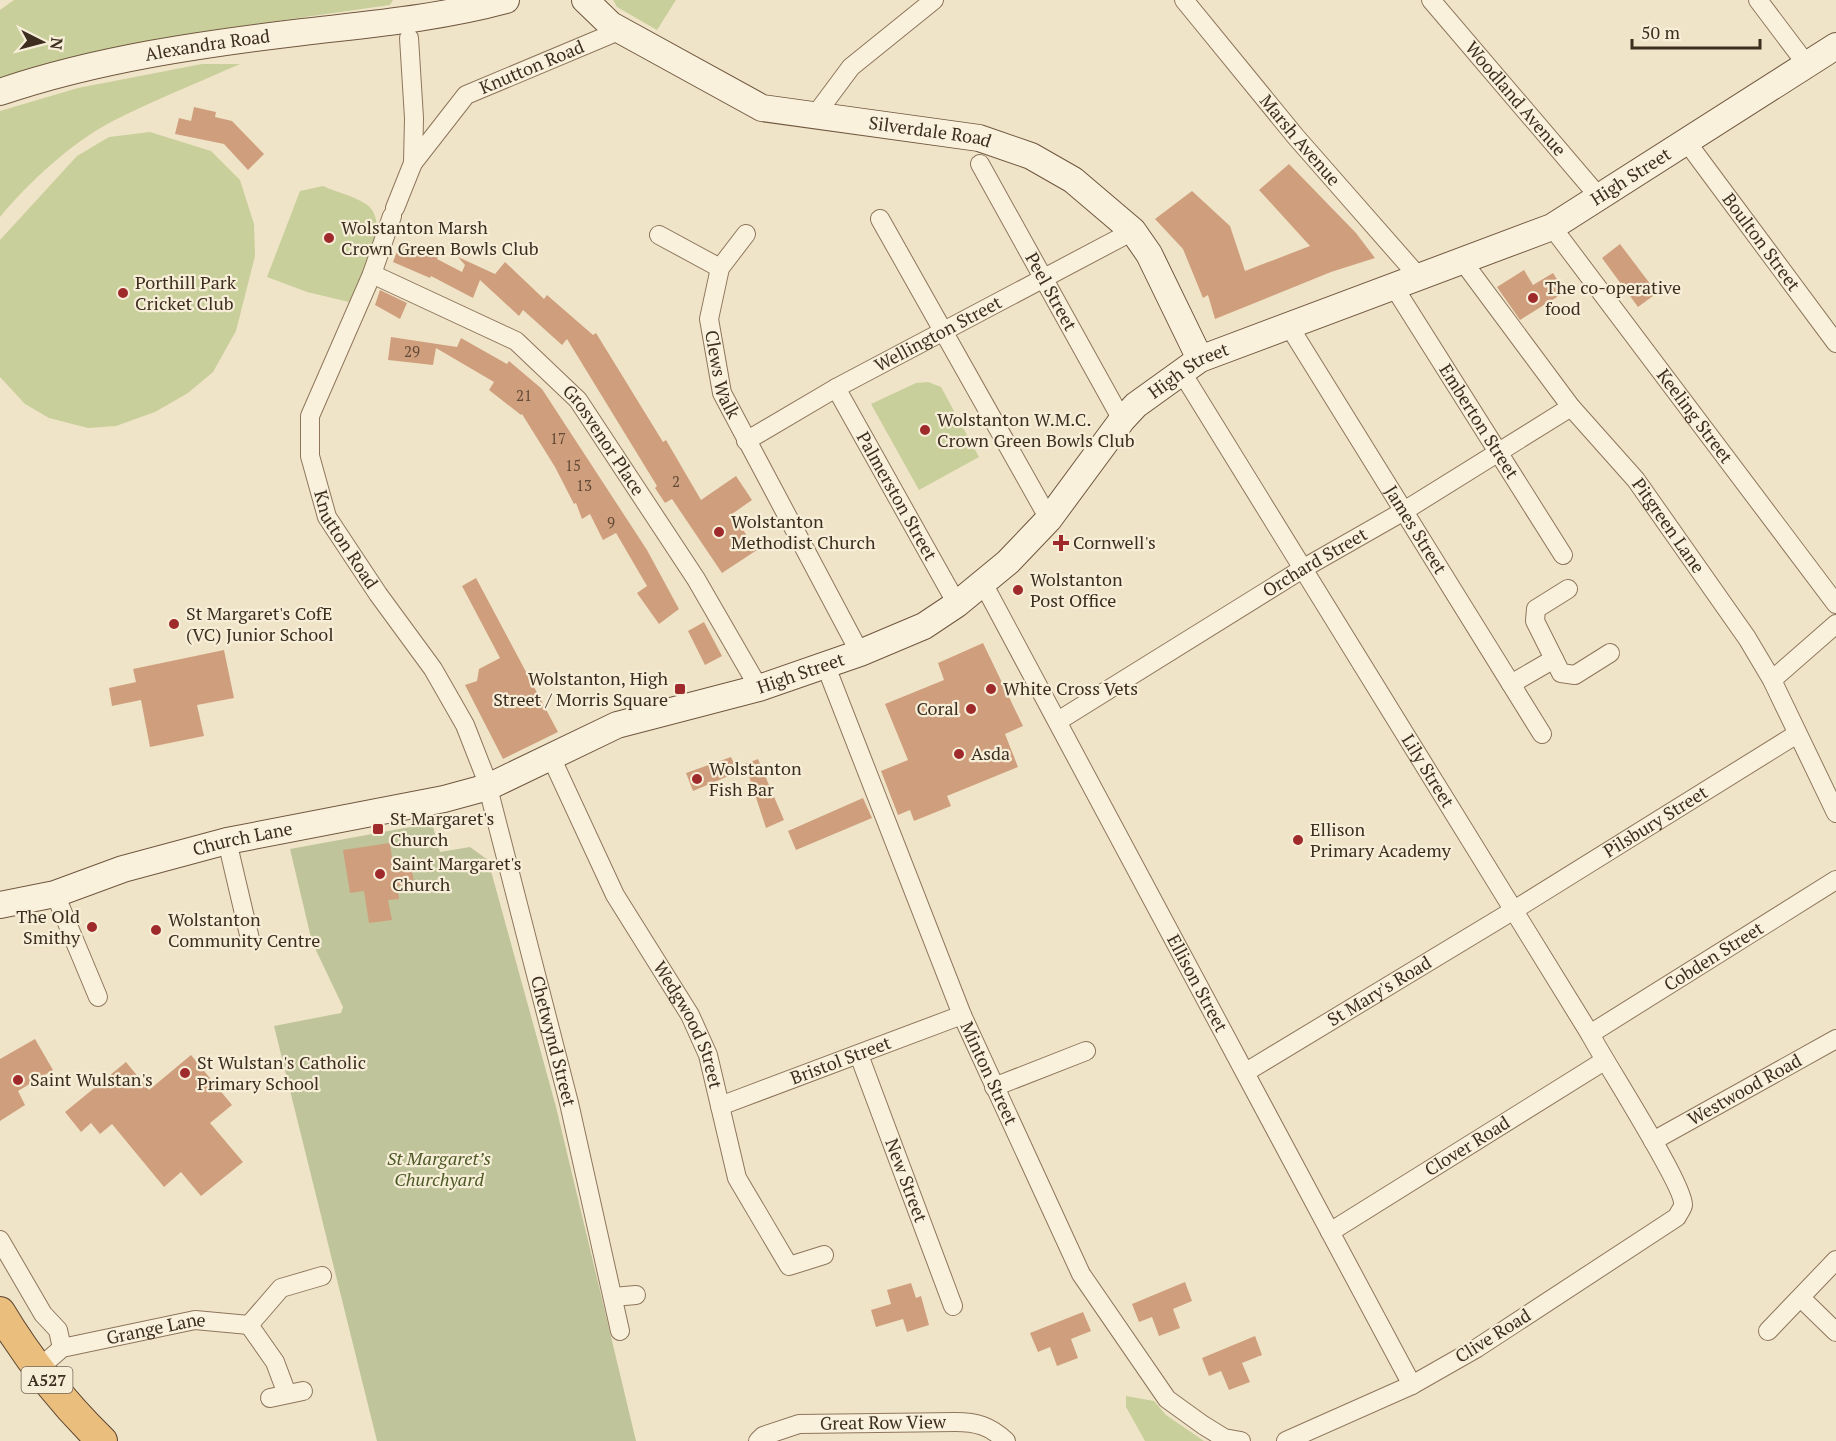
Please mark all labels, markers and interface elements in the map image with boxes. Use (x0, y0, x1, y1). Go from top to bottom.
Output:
north arrow (12, 12, 72, 72)
scale bar (1632, 12, 1760, 50)
text: 50 m (1641, 20, 1681, 44)
street label: Alexandra Road (143, 23, 271, 66)
street label: Knutton Road (475, 34, 587, 99)
text: N (45, 36, 68, 51)
street label: Woodland Avenue (1460, 36, 1572, 161)
street label: Marsh Avenue (1255, 89, 1346, 191)
street label: Silverdale Road (867, 110, 995, 152)
street label: High Street (1585, 141, 1675, 210)
street label: Boulton Street (1718, 188, 1807, 296)
place label: Wolstanton Marsh Crown Green Bowls Club (341, 215, 539, 260)
marker: Wolstanton Marsh Crown Green Bowls Club (322, 231, 336, 245)
street label: Peel Street (1020, 248, 1083, 335)
place label: Porthill Park Cricket Club (135, 270, 237, 315)
place label: The co-operative food (1545, 275, 1681, 320)
marker: Porthill Park Cricket Club (116, 286, 130, 300)
street label: Wellington Street (870, 289, 1006, 377)
marker: The co-operative food (1526, 291, 1540, 305)
street label: Clews Walk (700, 328, 747, 423)
street label: High Street (1143, 336, 1232, 404)
house number: 29 (404, 341, 420, 361)
street label: Emberton Street (1434, 359, 1525, 483)
street label: Keeling Street (1652, 364, 1739, 468)
street label: Grosvenor Place (558, 379, 651, 500)
house number: 21 (516, 385, 532, 405)
place label: Wolstanton W.M.C. Crown Green Bowls Club (937, 407, 1135, 452)
marker: Wolstanton W.M.C. Crown Green Bowls Club (918, 423, 932, 437)
street label: Palmerston Street (852, 427, 943, 565)
house number: 17 (550, 428, 566, 448)
house number: 15 (565, 455, 581, 475)
house number: 2 (672, 471, 680, 491)
street label: Pitgreen Lane (1627, 473, 1711, 578)
house number: 13 (576, 475, 592, 495)
street label: James Street (1380, 481, 1453, 579)
street label: Knutton Road (309, 487, 384, 593)
place label: Wolstanton Methodist Church (731, 509, 876, 554)
house number: 9 (607, 512, 615, 532)
street label: Orchard Street (1258, 521, 1372, 602)
marker: Wolstanton Methodist Church (712, 525, 726, 539)
place label: Cornwell's (1073, 530, 1156, 554)
marker: Cornwell's (1054, 536, 1068, 550)
place label: Wolstanton Post Office (1030, 567, 1123, 612)
marker: Wolstanton Post Office (1011, 583, 1025, 597)
place label: St Margaret's CofE (VC) Junior School (186, 601, 334, 646)
marker: St Margaret's CofE (VC) Junior School (167, 617, 181, 631)
street label: High Street (754, 646, 848, 699)
place label: Wolstanton, High Street / Morris Square (493, 666, 668, 711)
place label: White Cross Vets (1003, 676, 1138, 700)
marker: Wolstanton, High Street / Morris Square (673, 682, 687, 696)
marker: White Cross Vets (984, 682, 998, 696)
place label: Coral (916, 696, 959, 720)
marker: Coral (964, 702, 978, 716)
street label: Lily Street (1397, 729, 1461, 812)
place label: Asda (971, 741, 1010, 765)
marker: Asda (952, 747, 966, 761)
place label: Wolstanton Fish Bar (709, 756, 802, 801)
marker: Wolstanton Fish Bar (690, 772, 704, 786)
street label: Pilsbury Street (1599, 779, 1712, 862)
place label: St Margaret's Church (390, 806, 494, 851)
street label: Church Lane (190, 816, 294, 861)
place label: Ellison Primary Academy (1310, 817, 1452, 862)
marker: St Margaret's Church (371, 822, 385, 836)
marker: Ellison Primary Academy (1291, 833, 1305, 847)
place label: Saint Margaret's Church (392, 851, 522, 896)
marker: Saint Margaret's Church (373, 867, 387, 881)
place label: The Old Smithy (16, 904, 81, 949)
place label: Wolstanton Community Centre (168, 907, 320, 952)
street label: Cobden Street (1659, 915, 1768, 996)
marker: The Old Smithy (85, 920, 99, 934)
marker: Wolstanton Community Centre (149, 923, 163, 937)
street label: Ellison Street (1162, 930, 1234, 1036)
street label: St Mary's Road (1322, 950, 1436, 1031)
street label: Wedgwood Street (648, 956, 729, 1091)
street label: Chetwynd Street (526, 973, 582, 1109)
street label: Minton Street (956, 1017, 1024, 1129)
street label: Bristol Street (787, 1030, 894, 1090)
street label: Westwood Road (1683, 1048, 1805, 1130)
place label: St Wulstan's Catholic Primary School (197, 1050, 366, 1095)
marker: St Wulstan's Catholic Primary School (178, 1066, 192, 1080)
place label: Saint Wulstan's (30, 1067, 153, 1091)
marker: Saint Wulstan's (11, 1073, 25, 1087)
street label: Clover Road (1420, 1110, 1514, 1181)
street label: New Street (880, 1135, 934, 1226)
park label: St Margaret’s Churchyard (387, 1146, 491, 1191)
street label: Clive Road (1450, 1302, 1535, 1368)
street label: Grange Lane (104, 1307, 207, 1349)
road number: A527 (22, 1367, 72, 1393)
street label: Great Row View (820, 1409, 947, 1435)

